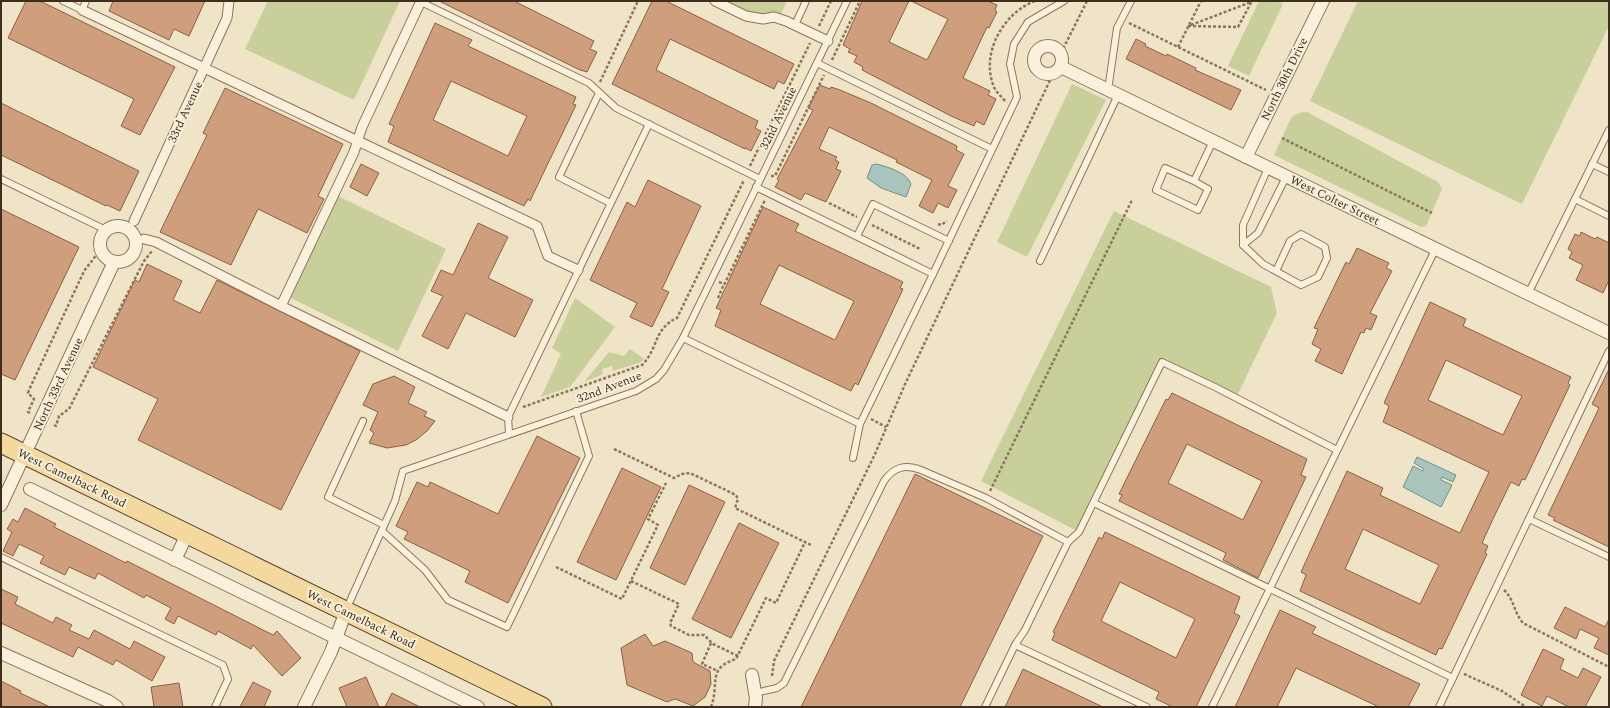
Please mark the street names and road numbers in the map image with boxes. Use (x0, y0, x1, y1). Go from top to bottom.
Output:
street label: North 30th Drive (1256, 34, 1313, 124)
street label: 33rd Avenue (163, 78, 208, 146)
street label: 32nd Avenue (755, 83, 802, 153)
street label: West Colter Street (1287, 170, 1383, 230)
street label: North 33rd Avenue (28, 334, 89, 434)
street label: 32nd Avenue (574, 366, 645, 409)
street label: West Camelback Road (14, 444, 130, 513)
street label: West Camelback Road (303, 585, 419, 654)

